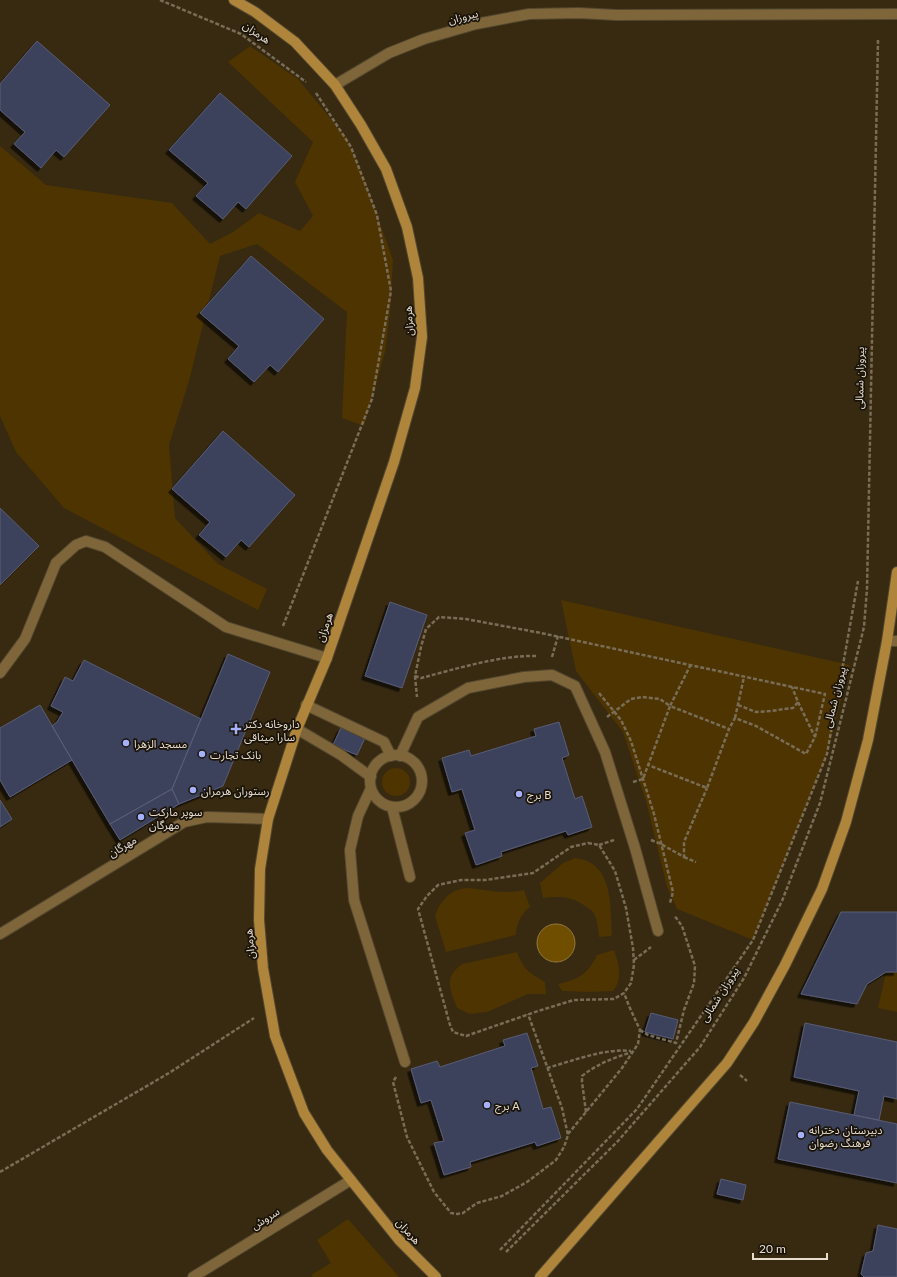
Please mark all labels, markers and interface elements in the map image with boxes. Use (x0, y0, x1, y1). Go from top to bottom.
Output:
street label: پیروزان (447, 6, 480, 28)
street label: هرمزان (240, 18, 273, 47)
street label: هرمزان (401, 306, 416, 336)
street label: پیروزان شمالی (852, 347, 868, 409)
street label: هرمزان (313, 611, 336, 644)
street label: پیروزان شمالی (820, 665, 850, 729)
place label: داروخانه دکتر سارا میثاقی (243, 717, 300, 744)
marker: داروخانه دکتر سارا میثاقی (231, 724, 241, 734)
place label: مسجد الزهرا (134, 737, 187, 751)
marker: مسجد الزهرا (121, 738, 131, 748)
place label: بانک تجارت (210, 748, 261, 762)
marker: بانک تجارت (197, 749, 207, 759)
place label: رستوران هرمران (201, 784, 270, 798)
marker: رستوران هرمران (188, 785, 198, 795)
place label: برج B (527, 788, 551, 803)
marker: برج B (514, 789, 524, 799)
place label: سوپر مارکت مهرگان (149, 805, 203, 832)
marker: سوپر مارکت مهرگان (136, 812, 146, 822)
street label: مهرگان (106, 832, 139, 860)
street label: هرمزان (241, 928, 258, 960)
street label: پیروزان شمالی (697, 964, 743, 1025)
place label: برج A (495, 1099, 520, 1114)
marker: برج A (482, 1100, 492, 1110)
place label: دبیرستان دخترانه فرهنگ رضوان (809, 1123, 882, 1150)
marker: دبیرستان دخترانه فرهنگ رضوان (796, 1130, 806, 1140)
street label: سروش (248, 1204, 283, 1233)
street label: هرمزان (393, 1215, 424, 1247)
scale bar (753, 1235, 827, 1261)
text: 20 m (759, 1241, 786, 1256)

